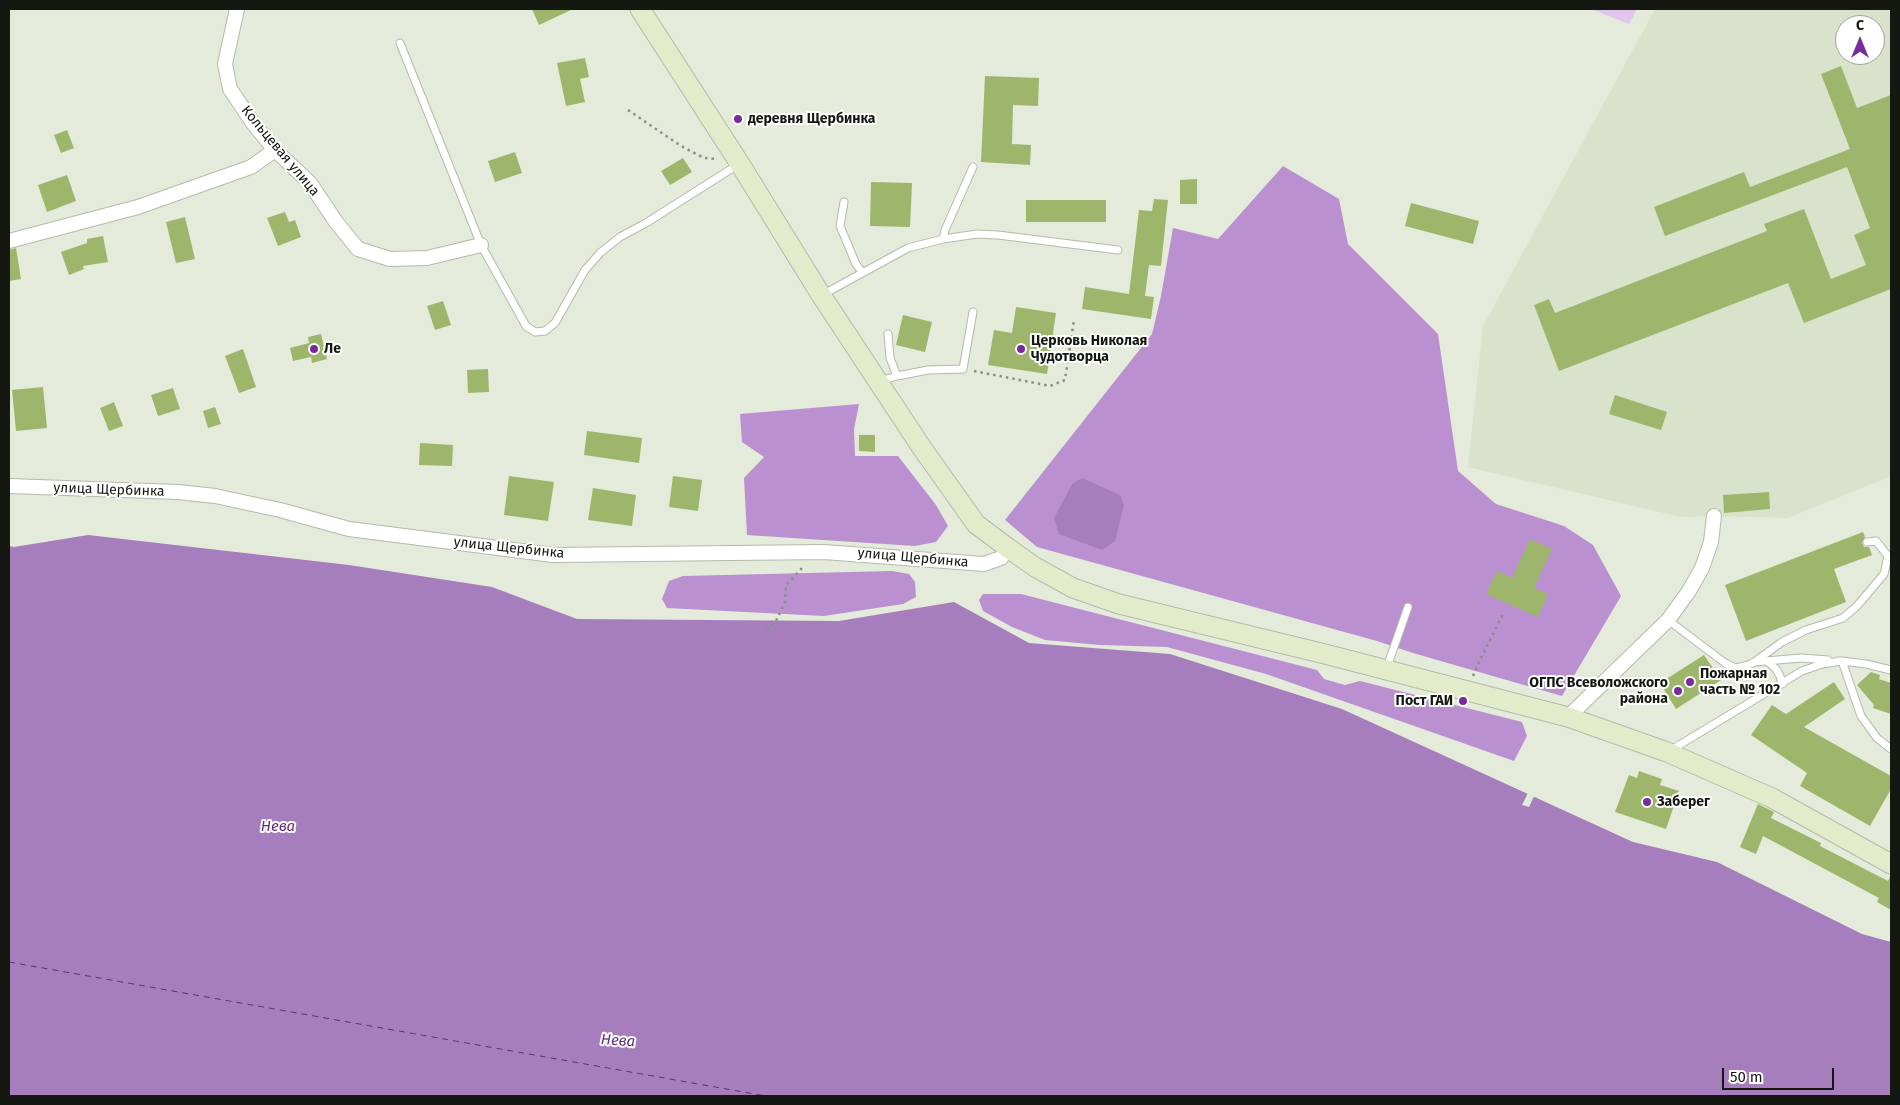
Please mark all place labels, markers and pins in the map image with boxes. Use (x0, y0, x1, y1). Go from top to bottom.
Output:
place label: деревня Щербинка (748, 111, 876, 127)
marker: деревня Щербинка (732, 113, 744, 125)
place label: Церковь Николая Чудотворца (1031, 333, 1147, 366)
place label: Ле (324, 341, 341, 357)
marker: Ле (308, 343, 320, 355)
marker: Церковь Николая Чудотворца (1015, 343, 1027, 355)
place label: Пожарная часть № 102 (1700, 666, 1780, 699)
place label: ОГПС Всеволожского района (1529, 675, 1668, 708)
marker: Пожарная часть № 102 (1684, 676, 1696, 688)
marker: ОГПС Всеволожского района (1672, 685, 1684, 697)
place label: Пост ГАИ (1396, 693, 1453, 709)
marker: Пост ГАИ (1457, 695, 1469, 707)
place label: Заберег (1657, 794, 1710, 810)
marker: Заберег (1641, 796, 1653, 808)

